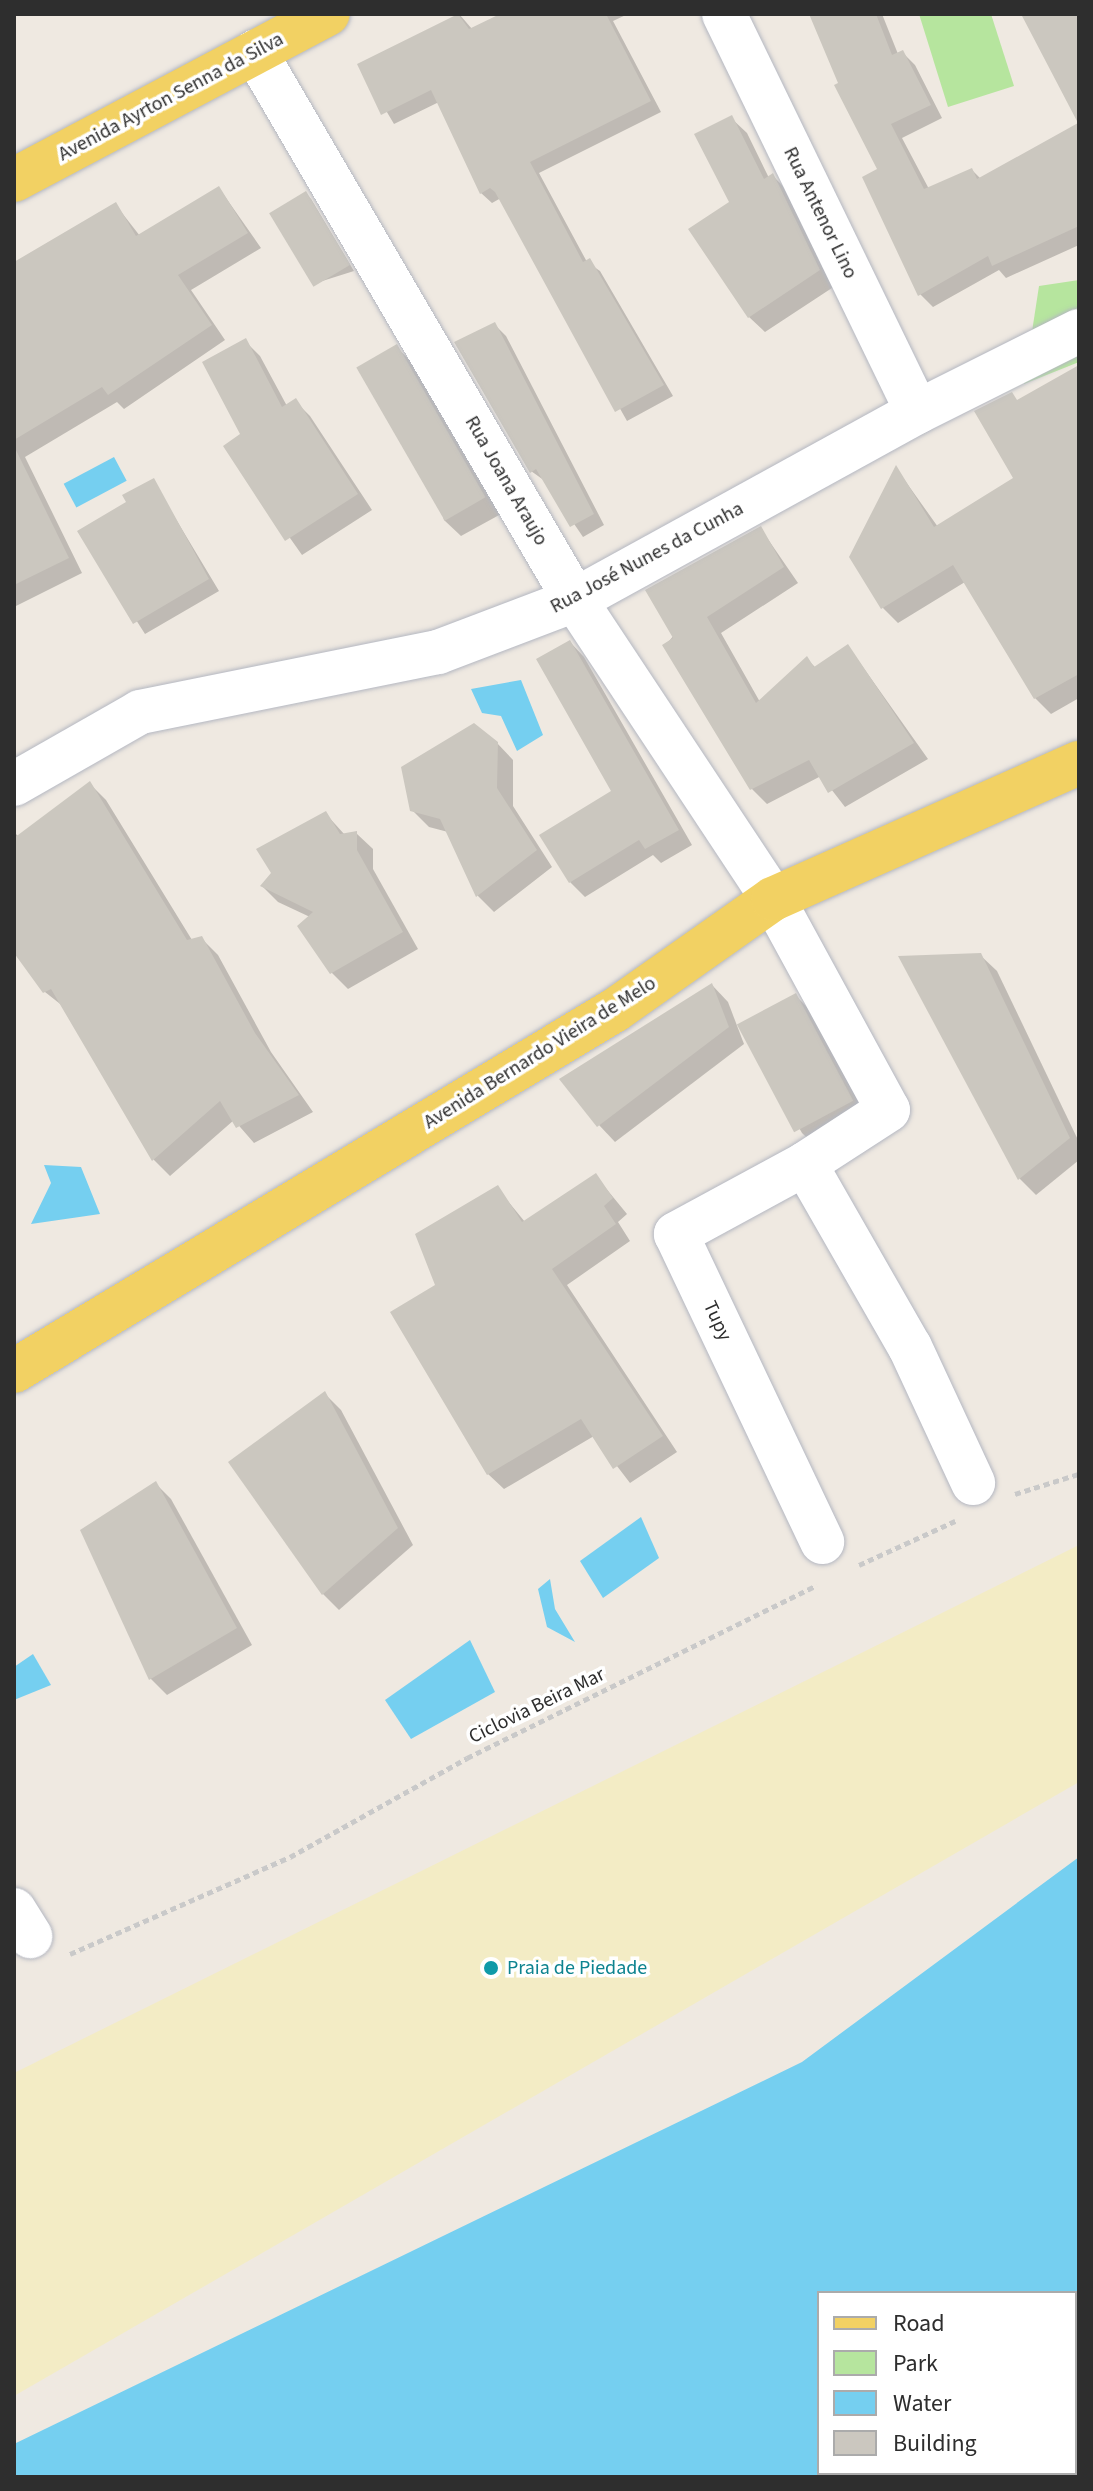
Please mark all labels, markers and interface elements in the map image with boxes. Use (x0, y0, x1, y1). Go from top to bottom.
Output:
street label: Avenida Ayrton Senna da Silva (54, 27, 288, 167)
street label: Rua Antenor Lino (778, 143, 862, 283)
street label: Rua Joana Araujo (459, 412, 553, 550)
street label: Rua José Nunes da Cunha (546, 497, 748, 619)
street label: Avenida Bernardo Vieira de Melo (419, 971, 661, 1135)
street label: Tupy (697, 1297, 737, 1345)
street label: Ciclovia Beira Mar (465, 1663, 609, 1749)
place label: Praia de Piedade (507, 1956, 647, 1980)
marker: Praia de Piedade (482, 1959, 500, 1977)
legend (817, 2291, 1077, 2475)
text: Road (893, 2306, 945, 2341)
text: Park (893, 2346, 938, 2381)
text: Water (893, 2386, 951, 2421)
text: Building (893, 2426, 977, 2461)

